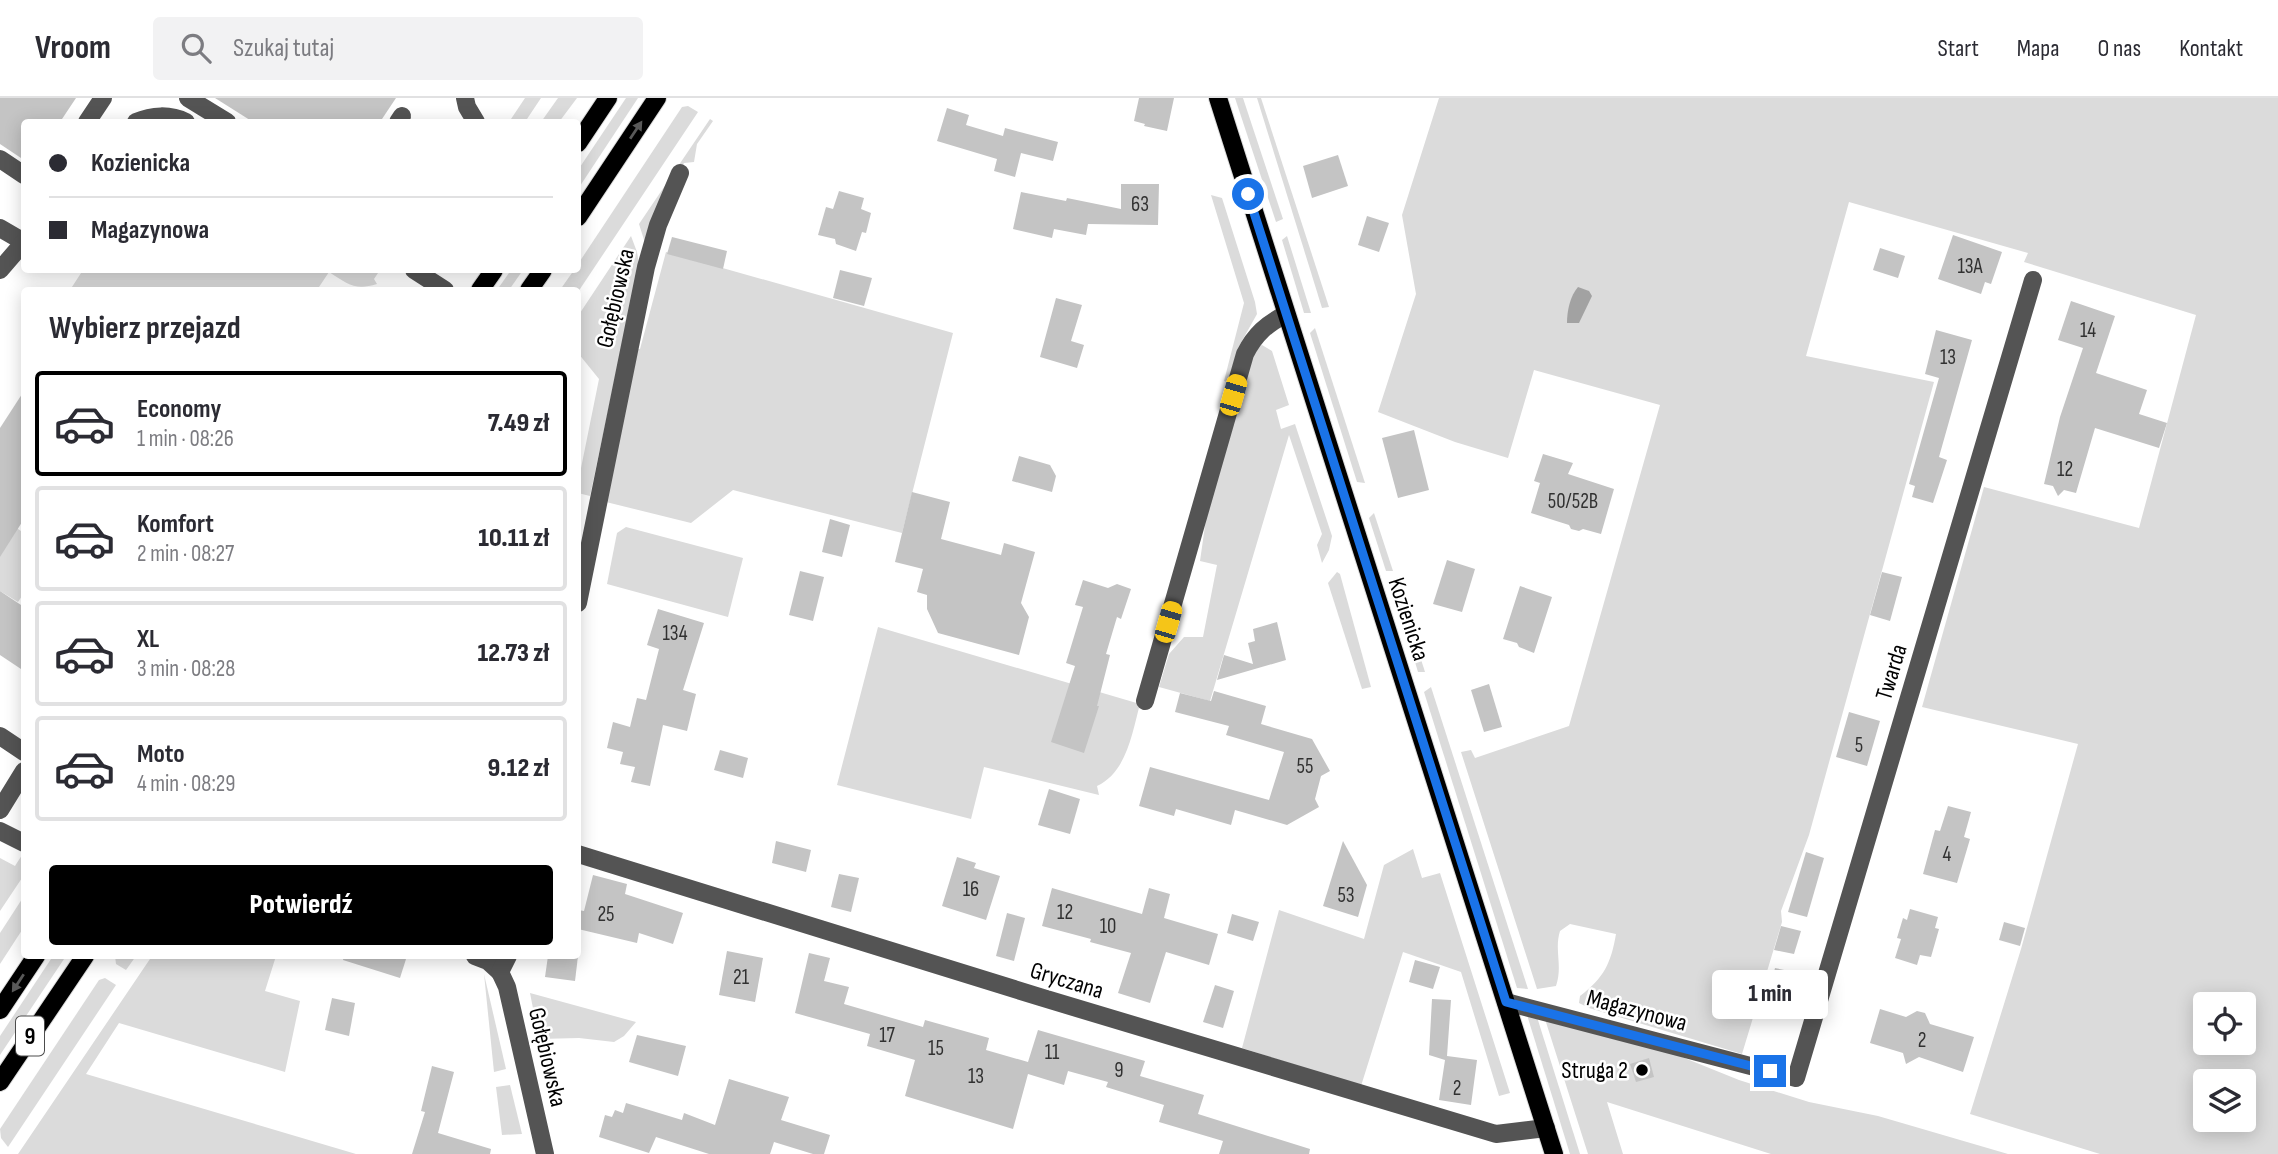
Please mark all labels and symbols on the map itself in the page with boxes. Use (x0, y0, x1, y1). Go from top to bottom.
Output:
one-way arrow (629, 120, 642, 140)
route start (1232, 178, 1264, 210)
house number: 63 (1131, 192, 1149, 217)
street label: Gołębiowska (590, 246, 641, 351)
house number: 13A (1957, 254, 1984, 279)
house number: 14 (2080, 318, 2096, 343)
house number: 13 (1940, 345, 1956, 370)
car (1218, 372, 1249, 418)
house number: 12 (2057, 457, 2073, 482)
house number: 50/52B (1548, 489, 1598, 514)
street label: Kozienicka (1381, 574, 1436, 664)
car (1153, 599, 1184, 645)
house number: 134 (663, 621, 688, 646)
street label: Twarda (1869, 641, 1914, 704)
house number: 5 (1855, 733, 1863, 758)
house number: 55 (1297, 754, 1313, 779)
house number: 4 (1943, 842, 1952, 867)
house number: 16 (963, 877, 979, 902)
house number: 53 (1337, 883, 1355, 908)
house number: 12 (1057, 900, 1073, 925)
house number: 25 (597, 902, 615, 927)
house number: 10 (1100, 914, 1116, 939)
street label: Gryczana (1027, 956, 1107, 1005)
house number: 21 (733, 965, 750, 990)
callout: 1 min (1712, 970, 1828, 1018)
one-way arrow (11, 974, 25, 992)
street label: Magazynowa (1584, 983, 1690, 1038)
street label: Gołębiowska (522, 1005, 573, 1110)
road number: 9 (16, 1016, 44, 1056)
house number: 17 (879, 1023, 895, 1048)
house number: 2 (1918, 1028, 1926, 1053)
house number: 15 (928, 1036, 944, 1061)
house number: 11 (1045, 1040, 1060, 1065)
route end (1754, 1055, 1786, 1087)
place label: Struga 2 (1561, 1056, 1628, 1085)
house number: 9 (1114, 1058, 1124, 1083)
marker: Struga 2 (1634, 1062, 1650, 1078)
house number: 13 (968, 1064, 984, 1089)
house number: 2 (1453, 1076, 1461, 1101)

